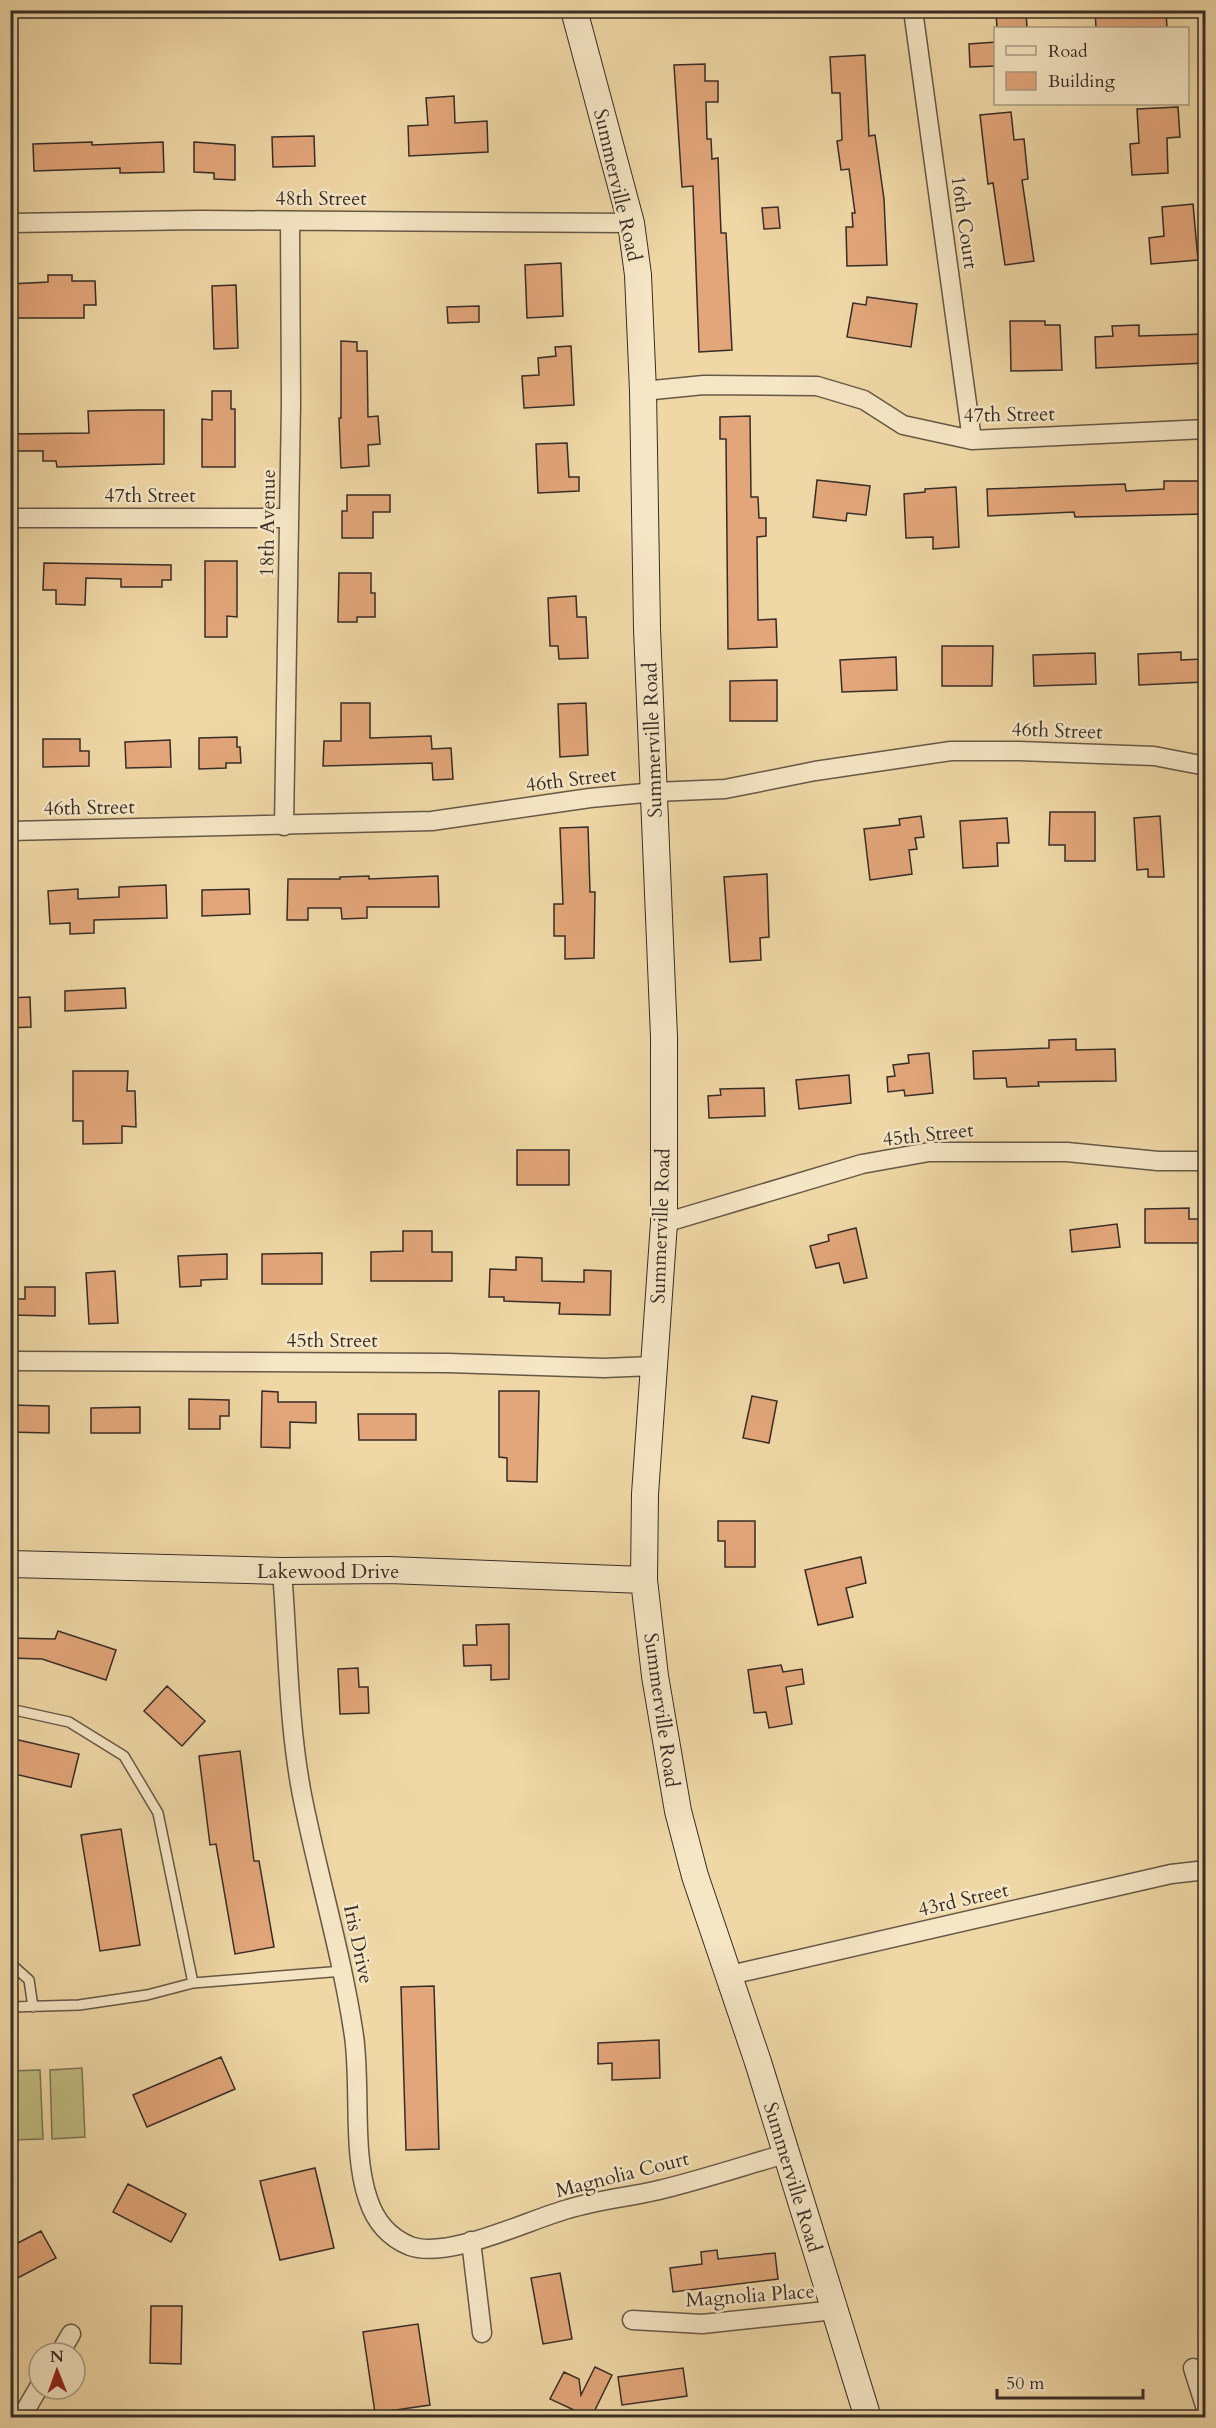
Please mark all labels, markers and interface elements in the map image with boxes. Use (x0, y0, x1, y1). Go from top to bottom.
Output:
legend (994, 27, 1189, 105)
text: Road (1048, 39, 1088, 64)
text: Building (1048, 69, 1116, 94)
street label: Summerville Road (587, 106, 648, 264)
street label: 16th Court (945, 174, 984, 271)
street label: 48th Street (275, 185, 367, 212)
street label: 47th Street (963, 400, 1056, 429)
street label: 18th Avenue (253, 469, 282, 577)
street label: 47th Street (104, 482, 196, 509)
street label: Summerville Road (636, 661, 669, 818)
street label: 46th Street (1011, 715, 1104, 746)
street label: 46th Street (524, 760, 619, 798)
street label: 46th Street (43, 793, 136, 822)
street label: 45th Street (881, 1116, 976, 1153)
street label: Summerville Road (644, 1147, 677, 1304)
street label: 45th Street (286, 1327, 378, 1354)
street label: Lakewood Drive (257, 1558, 399, 1585)
street label: Summerville Road (637, 1631, 686, 1789)
street label: 43rd Street (915, 1876, 1012, 1923)
street label: Iris Drive (337, 1902, 380, 1986)
street label: Summerville Road (757, 2099, 828, 2256)
street label: Magnolia Court (553, 2145, 692, 2204)
street label: Magnolia Place (685, 2278, 815, 2313)
north arrow (27, 2341, 87, 2401)
text: N (50, 2346, 64, 2368)
scale bar (997, 2362, 1142, 2400)
text: 50 m (1006, 2371, 1045, 2396)

